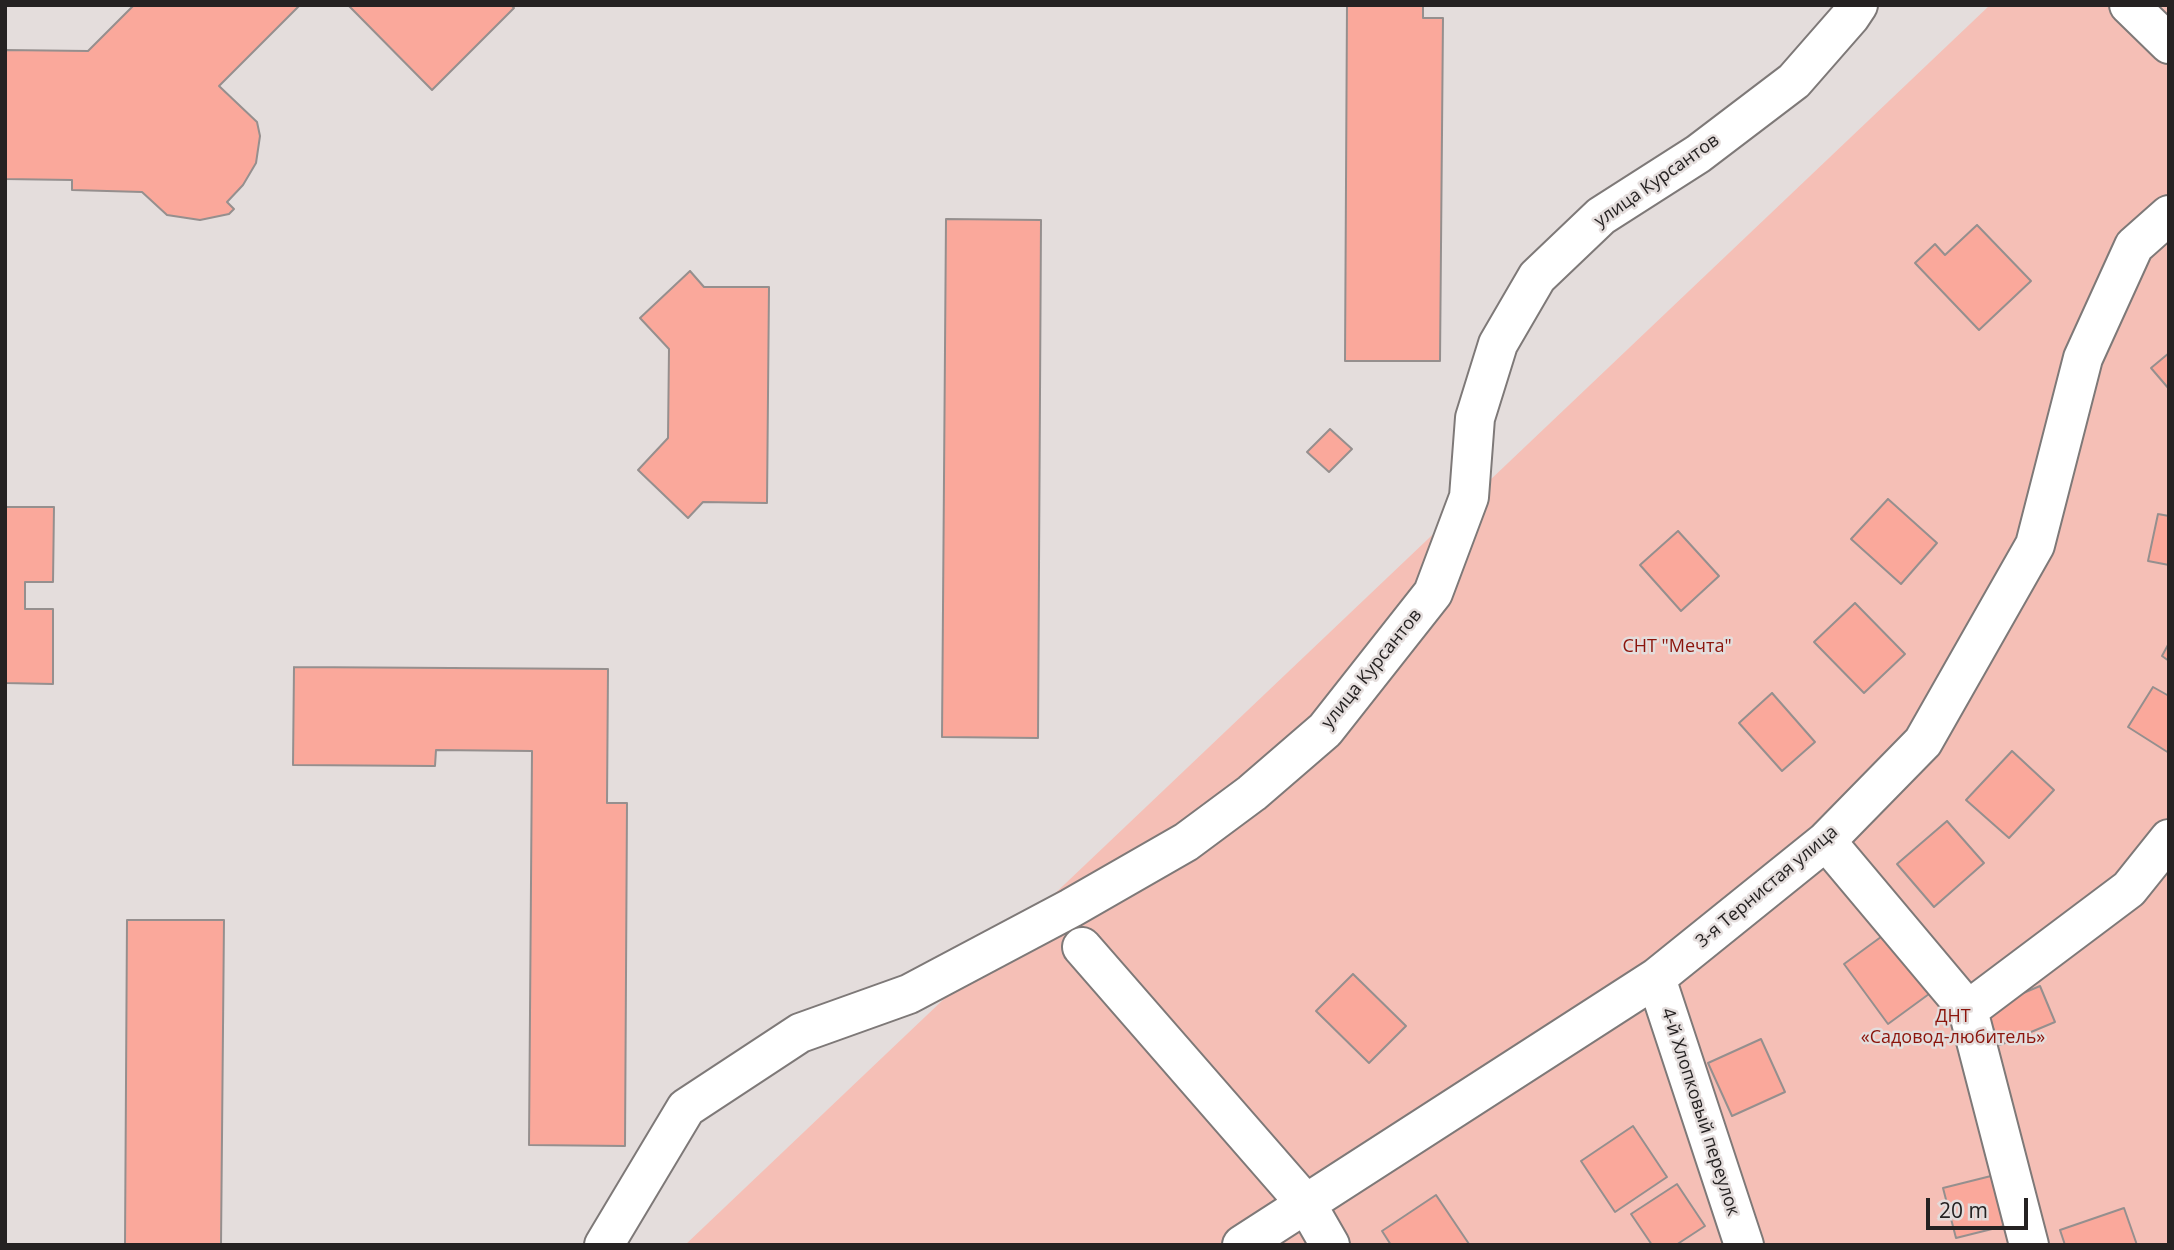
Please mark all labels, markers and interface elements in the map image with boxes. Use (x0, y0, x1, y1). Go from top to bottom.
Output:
street label: улица Курсантов (1590, 130, 1724, 232)
street label: улица Курсантов (1317, 605, 1427, 733)
park label: СНТ "Мечта" (1622, 636, 1732, 658)
street label: 3-я Тернистая улица (1692, 821, 1842, 953)
street label: 4-й Хлопковый переулок (1656, 1005, 1744, 1219)
park label: ДНТ «Садовод-любитель» (1861, 1006, 2045, 1048)
scale bar (1929, 1184, 2030, 1228)
text: 20 m (1939, 1196, 1988, 1224)

